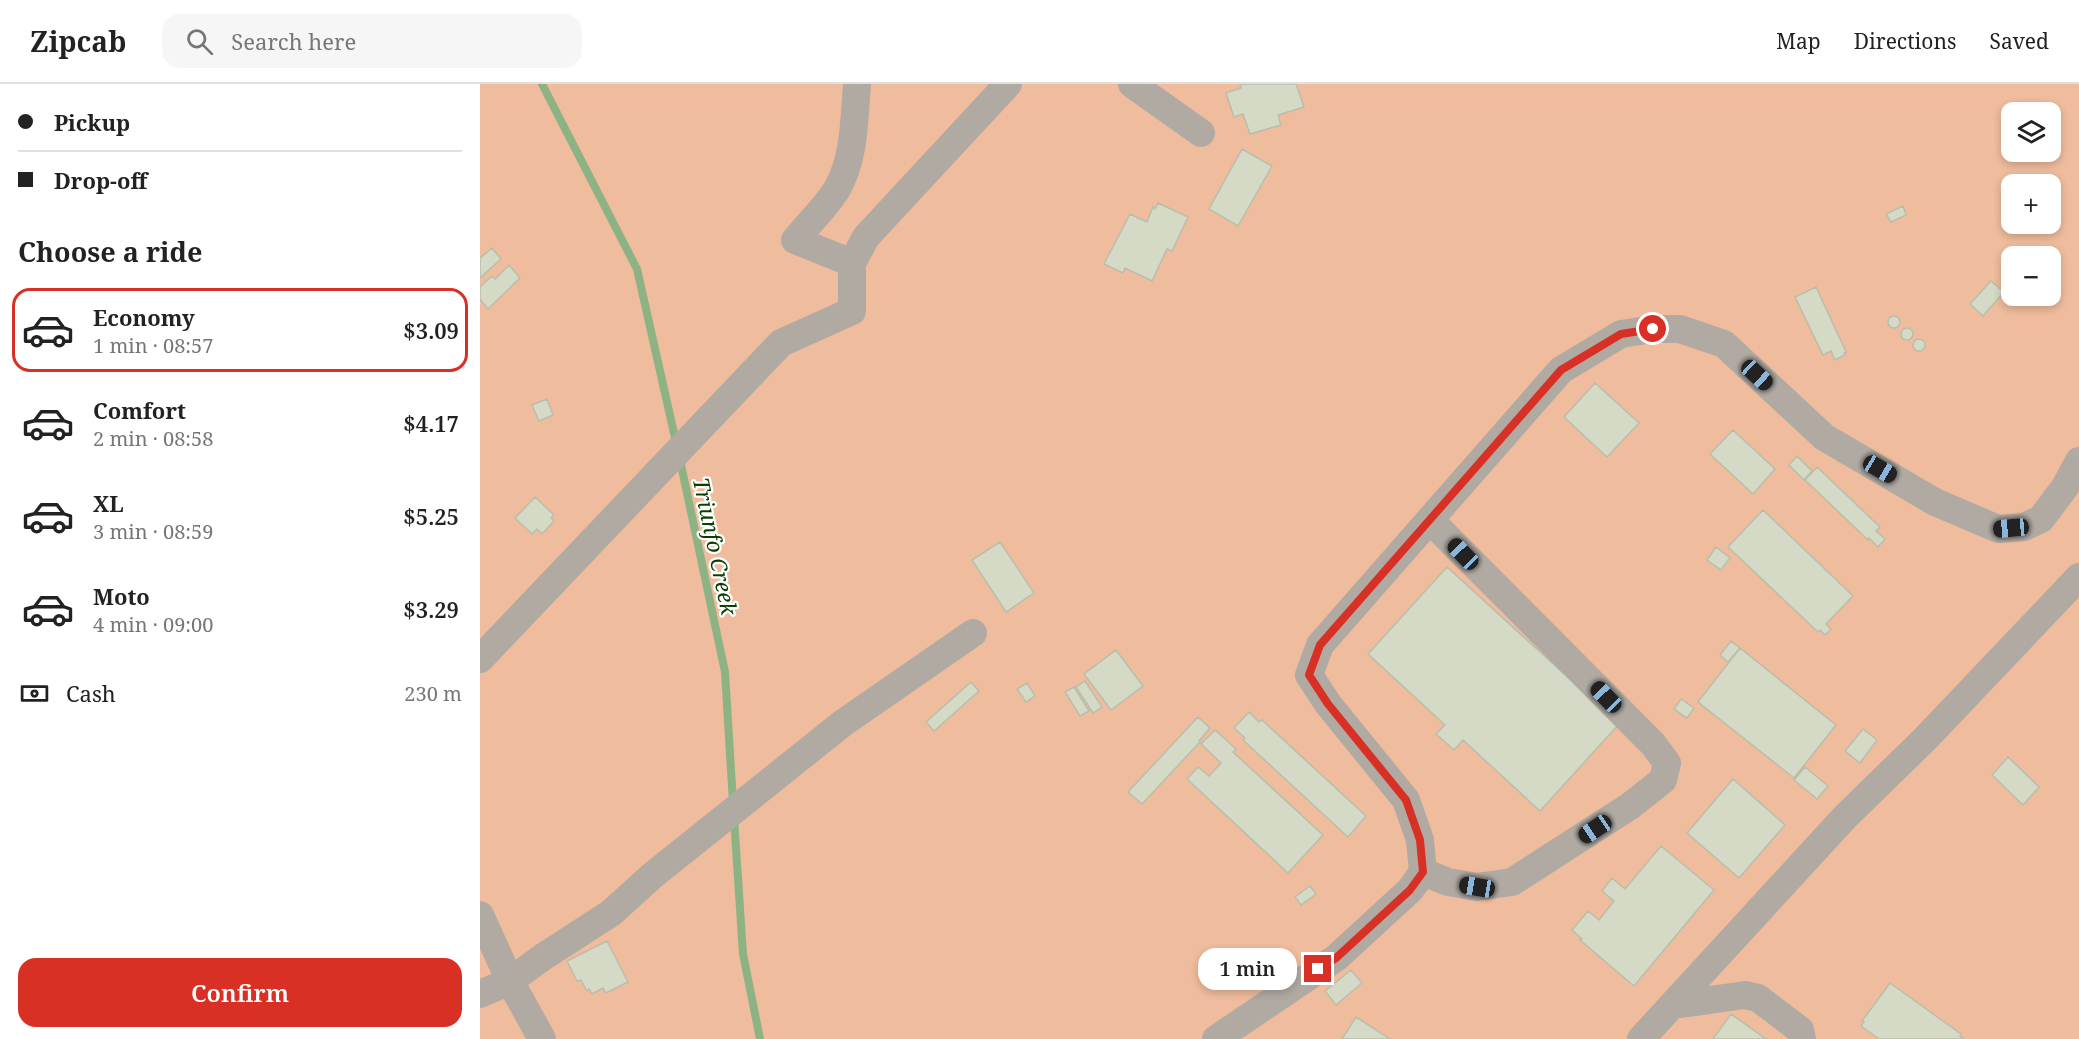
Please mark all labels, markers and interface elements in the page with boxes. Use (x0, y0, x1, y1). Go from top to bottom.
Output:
search box (162, 14, 582, 68)
text: Zipcab (30, 22, 126, 60)
icon: search (183, 25, 216, 58)
text: Search here (231, 26, 356, 56)
text: Map (1776, 27, 1821, 55)
text: Directions (1854, 27, 1956, 55)
text: Saved (1989, 27, 2049, 55)
map controls (2001, 102, 2061, 306)
button: layers (2001, 102, 2061, 162)
text: Pickup (54, 107, 130, 137)
text: Drop-off (54, 165, 147, 195)
button: + (2001, 174, 2061, 234)
text: Choose a ride (18, 233, 203, 270)
button: − (2001, 246, 2061, 306)
text: Economy (93, 302, 195, 332)
icon: car (21, 303, 75, 357)
text: $3.09 (403, 315, 459, 345)
route start (1639, 315, 1666, 342)
text: 1 min · 08:57 (93, 332, 213, 359)
car (1738, 356, 1776, 394)
text: Comfort (93, 395, 186, 425)
icon: car (21, 396, 75, 450)
text: $4.17 (403, 408, 459, 438)
text: 2 min · 08:58 (93, 425, 213, 452)
car (1860, 452, 1900, 486)
water label: Triunfo Creek (687, 474, 746, 619)
text: XL (93, 488, 124, 518)
icon: car (21, 489, 75, 543)
text: $5.25 (403, 501, 459, 531)
car (1992, 517, 2030, 539)
text: 3 min · 08:59 (93, 518, 213, 545)
car (1444, 535, 1482, 573)
text: Moto (93, 581, 150, 611)
icon: car (21, 582, 75, 636)
text: $3.29 (403, 594, 459, 624)
text: 4 min · 09:00 (93, 611, 213, 638)
icon: cash (18, 677, 51, 710)
text: Cash (66, 678, 116, 708)
car (1587, 678, 1625, 716)
text: 230 m (404, 680, 462, 707)
car (1575, 811, 1615, 847)
car (1458, 875, 1496, 899)
callout: 1 min (1198, 948, 1297, 990)
text: 1 min (1220, 955, 1275, 982)
route end (1304, 955, 1331, 982)
button: Confirm (18, 958, 462, 1027)

